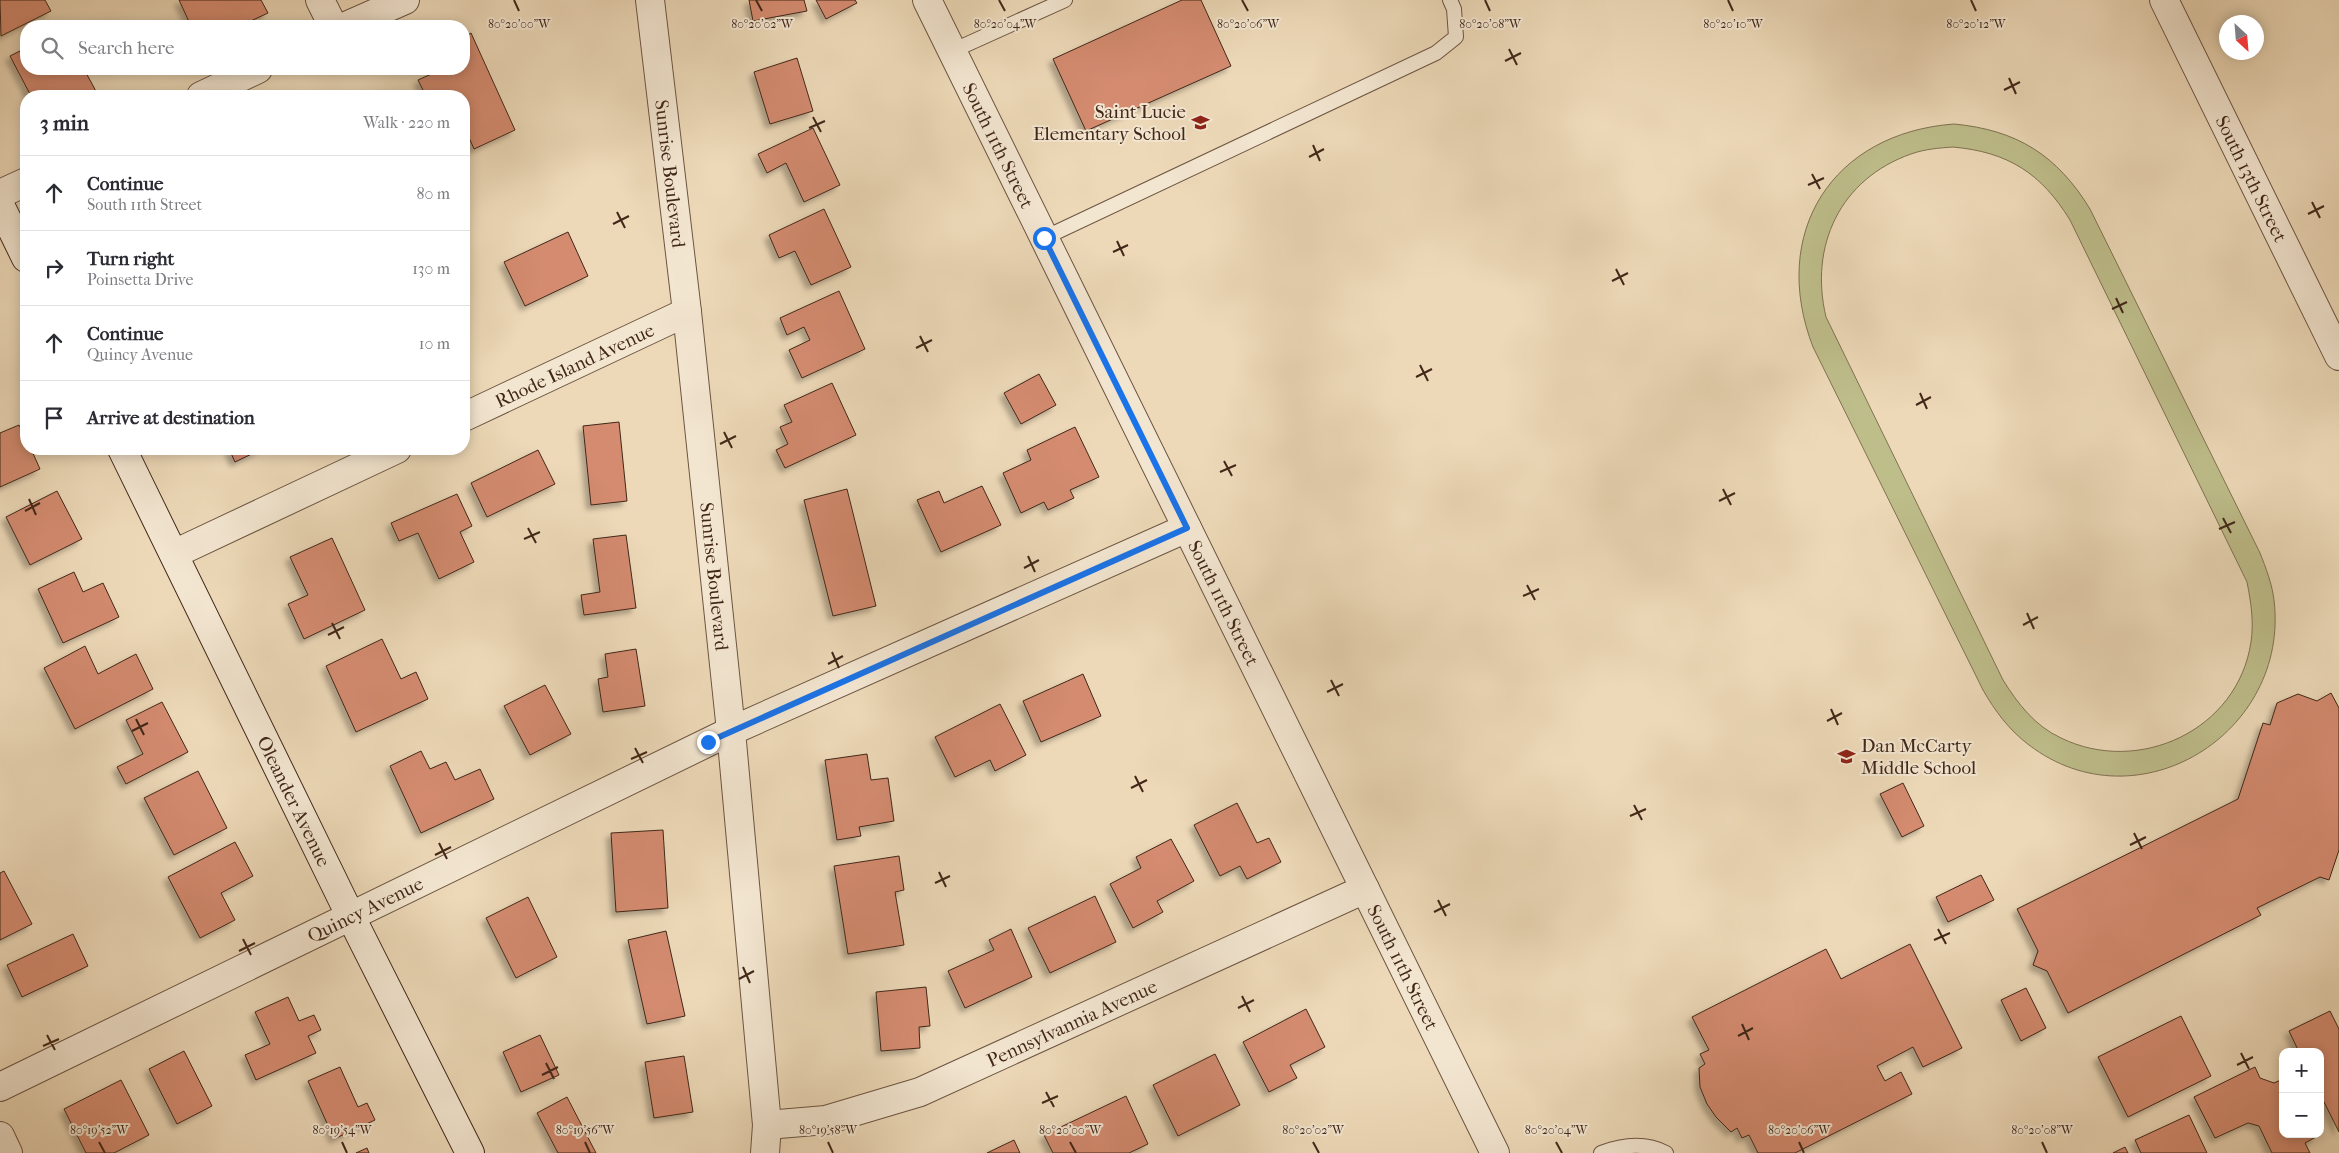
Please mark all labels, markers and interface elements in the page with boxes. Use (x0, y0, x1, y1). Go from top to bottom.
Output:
north arrow (2219, 15, 2264, 60)
text: 80°20'00"W (488, 17, 551, 31)
text: 80°20'02"W (731, 17, 794, 31)
text: 80°20'04"W (974, 17, 1037, 31)
text: 80°20'06"W (1217, 17, 1280, 31)
text: 80°20'08"W (1459, 17, 1522, 31)
text: 80°20'10"W (1703, 17, 1764, 31)
text: 80°20'12"W (1946, 17, 2007, 31)
search box (20, 20, 470, 75)
icon: search (38, 34, 66, 62)
text: Search here (78, 37, 174, 59)
street label: South 11th Street (958, 80, 1038, 212)
street label: Sunrise Boulevard (650, 99, 689, 250)
place label: Saint Lucie Elementary School (1033, 101, 1186, 145)
text: 3 min (40, 111, 89, 135)
school or university icon: Saint Lucie Elementary School (1190, 112, 1210, 132)
street label: South 13th Street (2211, 112, 2291, 246)
text: Walk · 220 m (363, 113, 450, 132)
text: Continue (87, 173, 163, 195)
icon: ahead (40, 179, 68, 207)
text: 80 m (416, 184, 450, 203)
text: South 11th Street (87, 195, 202, 214)
route start (1033, 227, 1056, 250)
text: Turn right (87, 248, 174, 270)
icon: right (40, 254, 68, 282)
text: 130 m (412, 259, 450, 278)
text: Poinsetta Drive (87, 270, 193, 289)
street label: Rhode Island Avenue (492, 319, 658, 413)
text: Continue (87, 323, 163, 345)
icon: ahead (40, 329, 68, 357)
text: 10 m (419, 334, 450, 353)
text: Quincy Avenue (87, 345, 193, 364)
icon: arrive (40, 404, 68, 432)
text: Arrive at destination (87, 407, 255, 429)
street label: Sunrise Boulevard (695, 501, 733, 652)
street label: South 11th Street (1183, 537, 1263, 670)
route end (697, 731, 720, 754)
street label: Oleander Avenue (252, 733, 335, 870)
place label: Dan McCarty Middle School (1861, 735, 1976, 779)
school or university icon: Dan McCarty Middle School (1837, 746, 1857, 766)
street label: Quincy Avenue (304, 873, 427, 948)
street label: South 11th Street (1362, 901, 1443, 1034)
street label: Pennsylvannia Avenue (984, 975, 1161, 1072)
map controls (2279, 1048, 2324, 1138)
button: + (2279, 1048, 2324, 1093)
button: − (2279, 1093, 2324, 1138)
text: 80°19'52"W (70, 1123, 129, 1137)
text: 80°19'54"W (313, 1123, 373, 1137)
text: 80°19'56"W (556, 1123, 615, 1137)
text: 80°19'58"W (799, 1123, 858, 1137)
text: 80°20'00"W (1039, 1123, 1102, 1137)
text: 80°20'02"W (1282, 1123, 1345, 1137)
text: 80°20'04"W (1525, 1123, 1588, 1137)
text: 80°20'06"W (1768, 1123, 1831, 1137)
text: 80°20'08"W (2011, 1123, 2074, 1137)

